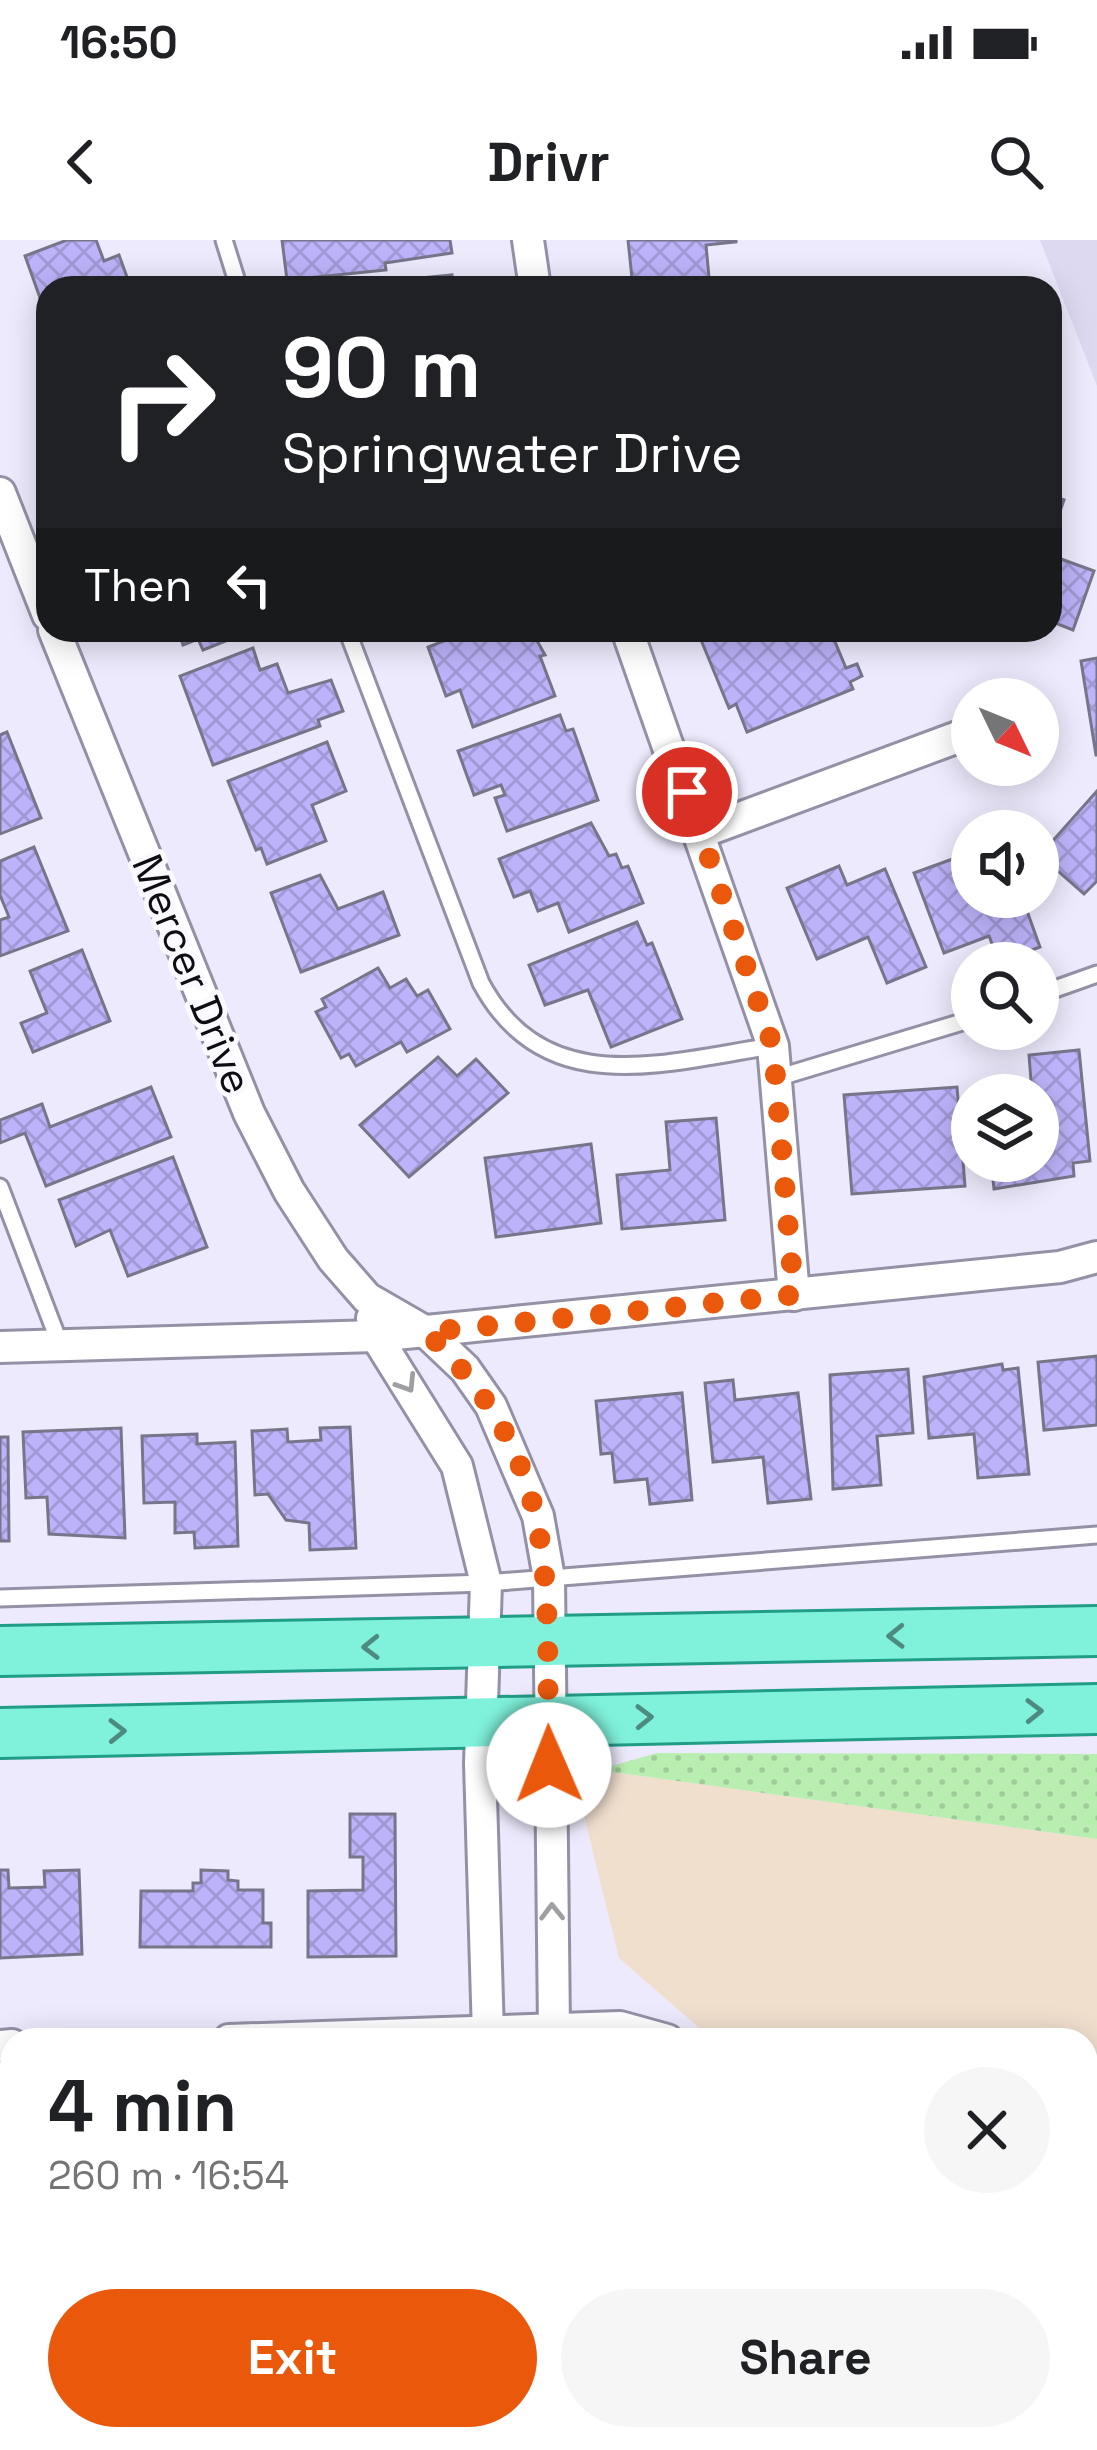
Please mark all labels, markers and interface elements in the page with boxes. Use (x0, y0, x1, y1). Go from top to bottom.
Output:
text: 16:50 (60, 14, 178, 71)
text: Drivr (487, 128, 610, 197)
icon: back (48, 129, 114, 195)
icon: search (983, 129, 1049, 195)
text: 90 m (282, 314, 481, 422)
icon: right (84, 324, 240, 480)
text: Springwater Drive (282, 419, 743, 488)
icon: left (216, 552, 282, 618)
text: Then (84, 557, 192, 614)
north arrow (951, 678, 1059, 786)
map controls (951, 678, 1059, 1182)
pin (636, 741, 738, 843)
icon: arrive (654, 759, 720, 825)
button: sound (951, 810, 1059, 918)
street label: Mercer Drive (120, 847, 265, 1102)
button: search (951, 942, 1059, 1050)
button: layers (951, 1074, 1059, 1182)
one-way arrow (393, 1371, 415, 1393)
one-way arrow (886, 1623, 905, 1649)
one-way arrow (361, 1633, 380, 1659)
one-way arrow (1025, 1698, 1044, 1724)
position arrow (486, 1702, 612, 1828)
one-way arrow (635, 1705, 654, 1731)
one-way arrow (108, 1718, 127, 1744)
one-way arrow (539, 1902, 565, 1921)
text: 4 min (48, 2060, 237, 2152)
button: close (924, 2067, 1050, 2193)
text: 260 m · 16:54 (48, 2151, 289, 2200)
button: Exit (48, 2289, 537, 2427)
button: Share (561, 2289, 1050, 2427)

